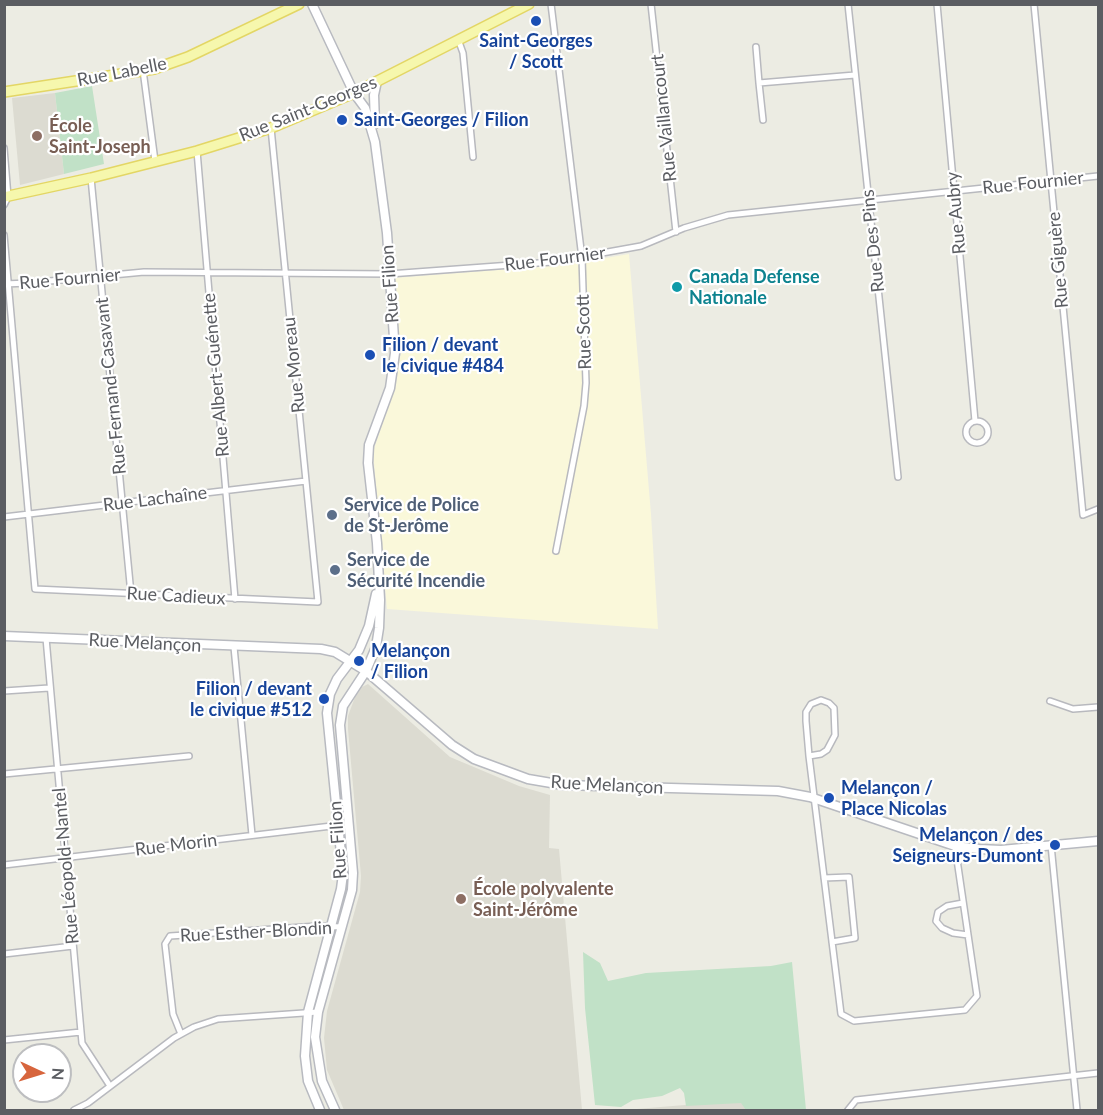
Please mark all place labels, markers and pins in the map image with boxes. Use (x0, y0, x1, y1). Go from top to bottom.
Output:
marker: Saint-Georges / Scott (529, 14, 543, 28)
place label: Saint-Georges / Scott (479, 30, 593, 72)
place label: Saint-Georges / Filion (354, 109, 529, 131)
marker: Saint-Georges / Filion (335, 113, 349, 127)
place label: École Saint-Joseph (49, 115, 151, 158)
marker: École Saint-Joseph (30, 129, 44, 143)
place label: Canada Defense Nationale (689, 266, 820, 308)
marker: Canada Defense Nationale (670, 280, 684, 294)
place label: Filion / devant le civique #484 (382, 334, 504, 376)
marker: Filion / devant le civique #484 (363, 348, 377, 362)
place label: Service de Police de St-Jerôme (344, 494, 479, 536)
marker: Service de Police de St-Jerôme (325, 508, 339, 522)
place label: Service de Sécurité Incendie (347, 549, 485, 592)
marker: Service de Sécurité Incendie (328, 563, 342, 577)
place label: Melançon / Filion (371, 640, 450, 682)
marker: Melançon / Filion (352, 654, 366, 668)
place label: Filion / devant le civique #512 (190, 678, 312, 720)
marker: Filion / devant le civique #512 (317, 692, 331, 706)
place label: Melançon / Place Nicolas (841, 777, 947, 820)
marker: Melançon / Place Nicolas (822, 791, 836, 805)
place label: Melançon / des Seigneurs-Dumont (892, 824, 1043, 866)
marker: Melançon / des Seigneurs-Dumont (1048, 838, 1062, 852)
place label: École polyvalente Saint-Jérôme (473, 878, 614, 920)
marker: École polyvalente Saint-Jérôme (454, 892, 468, 906)

